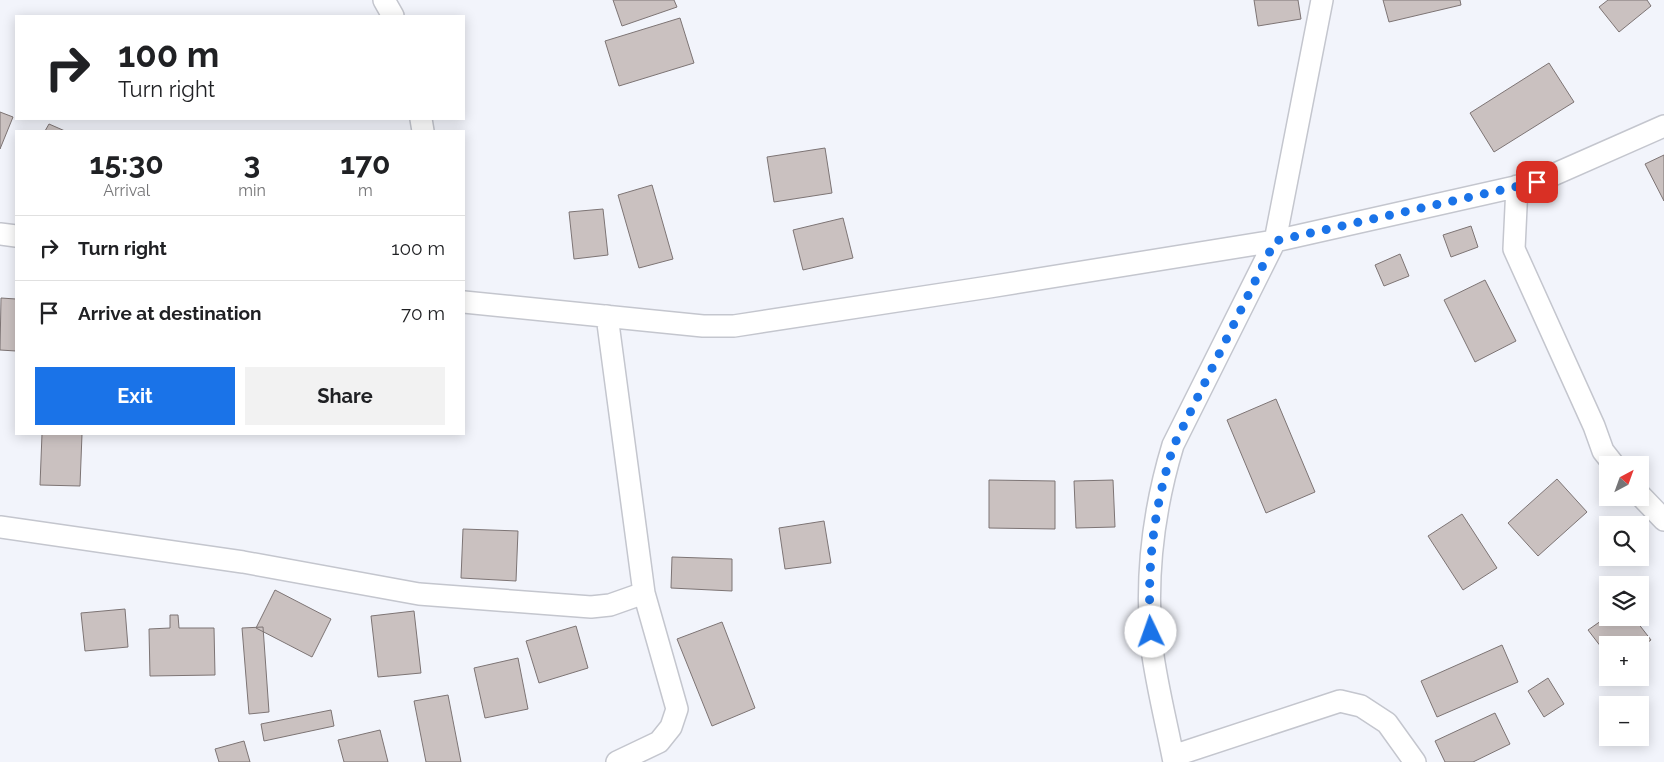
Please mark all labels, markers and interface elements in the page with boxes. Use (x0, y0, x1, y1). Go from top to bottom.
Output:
text: 100 m (118, 34, 219, 75)
icon: right (35, 35, 100, 100)
text: Turn right (118, 76, 215, 102)
text: 15:30 (90, 146, 164, 181)
text: 3 (244, 146, 260, 181)
text: 170 (340, 146, 390, 181)
pin (1516, 161, 1558, 203)
icon: arrive (1523, 168, 1551, 196)
text: Arrival (103, 181, 150, 200)
text: min (238, 181, 266, 200)
text: m (358, 181, 373, 200)
icon: right (35, 234, 63, 262)
text: Turn right (78, 237, 167, 259)
text: 100 m (391, 237, 445, 259)
icon: arrive (35, 299, 63, 327)
text: Arrive at destination (78, 302, 262, 324)
text: 70 m (401, 302, 445, 324)
button: Exit (35, 367, 235, 425)
button: Share (245, 367, 445, 425)
north arrow (1599, 456, 1649, 506)
map controls (1599, 456, 1649, 746)
button: search (1599, 516, 1649, 566)
button: layers (1599, 576, 1649, 626)
position arrow (1124, 605, 1176, 657)
button: + (1599, 636, 1649, 686)
button: − (1599, 696, 1649, 746)

